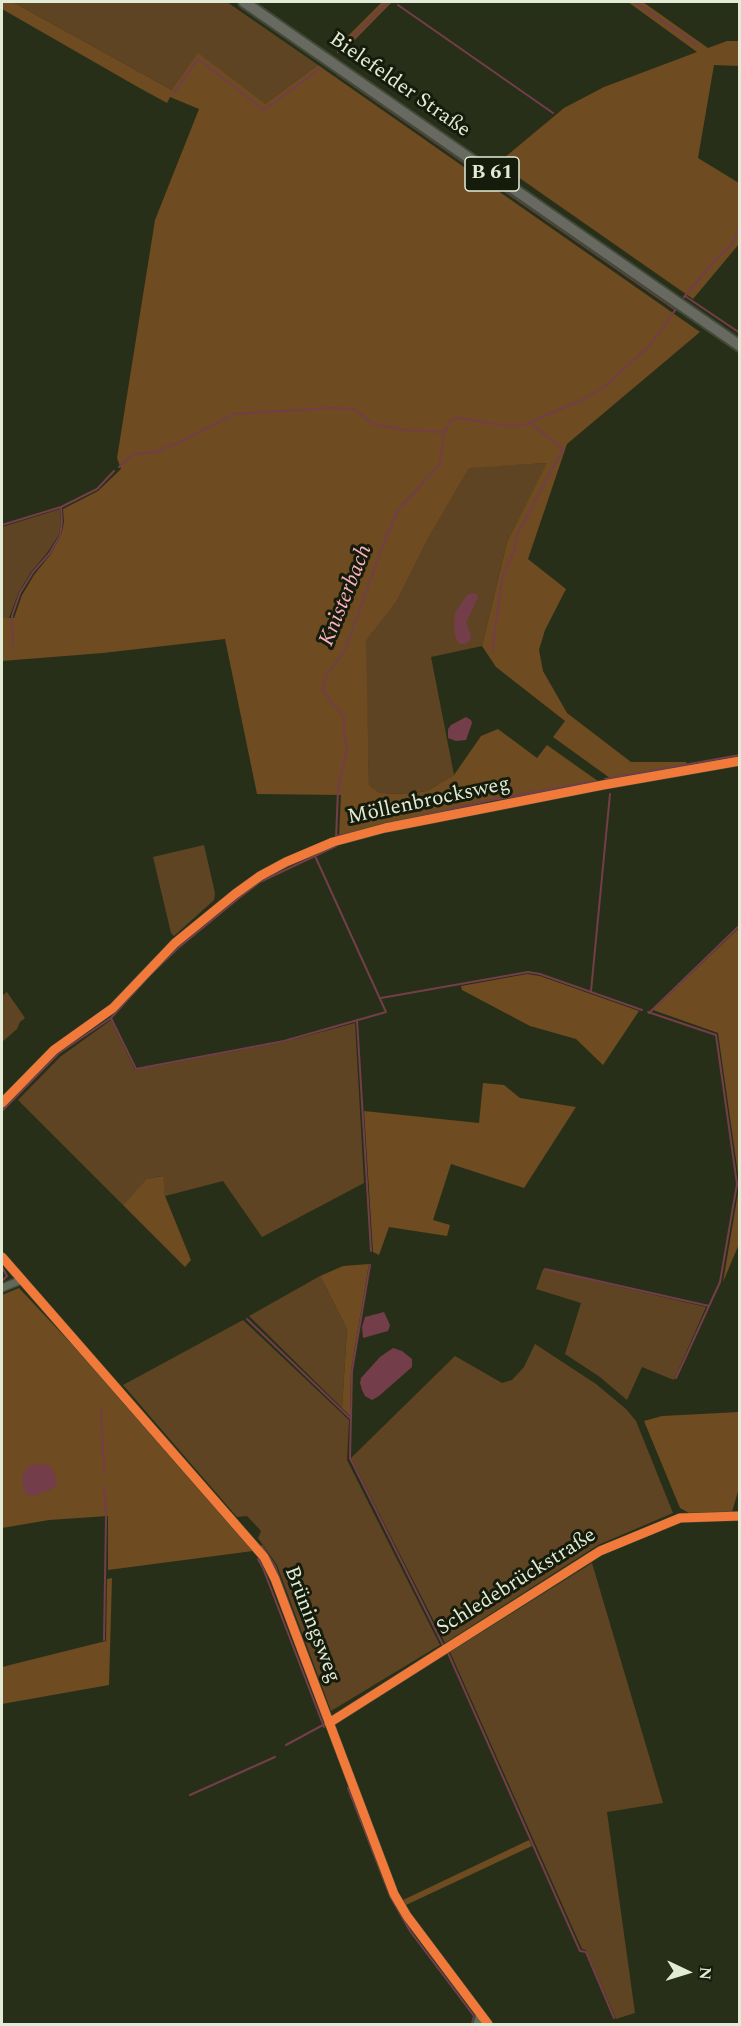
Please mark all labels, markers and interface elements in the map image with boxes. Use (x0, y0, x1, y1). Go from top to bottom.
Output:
street label: Bielefelder Straße (324, 28, 474, 144)
road number: B 61 (465, 157, 519, 191)
water label: Knisterbach (315, 542, 379, 650)
street label: Möllenbrocksweg (345, 772, 513, 832)
street label: Schledebrückstraße (433, 1524, 601, 1642)
street label: Brüningsweg (277, 1563, 345, 1687)
north arrow (657, 1942, 717, 2002)
text: N (693, 1966, 717, 1981)

